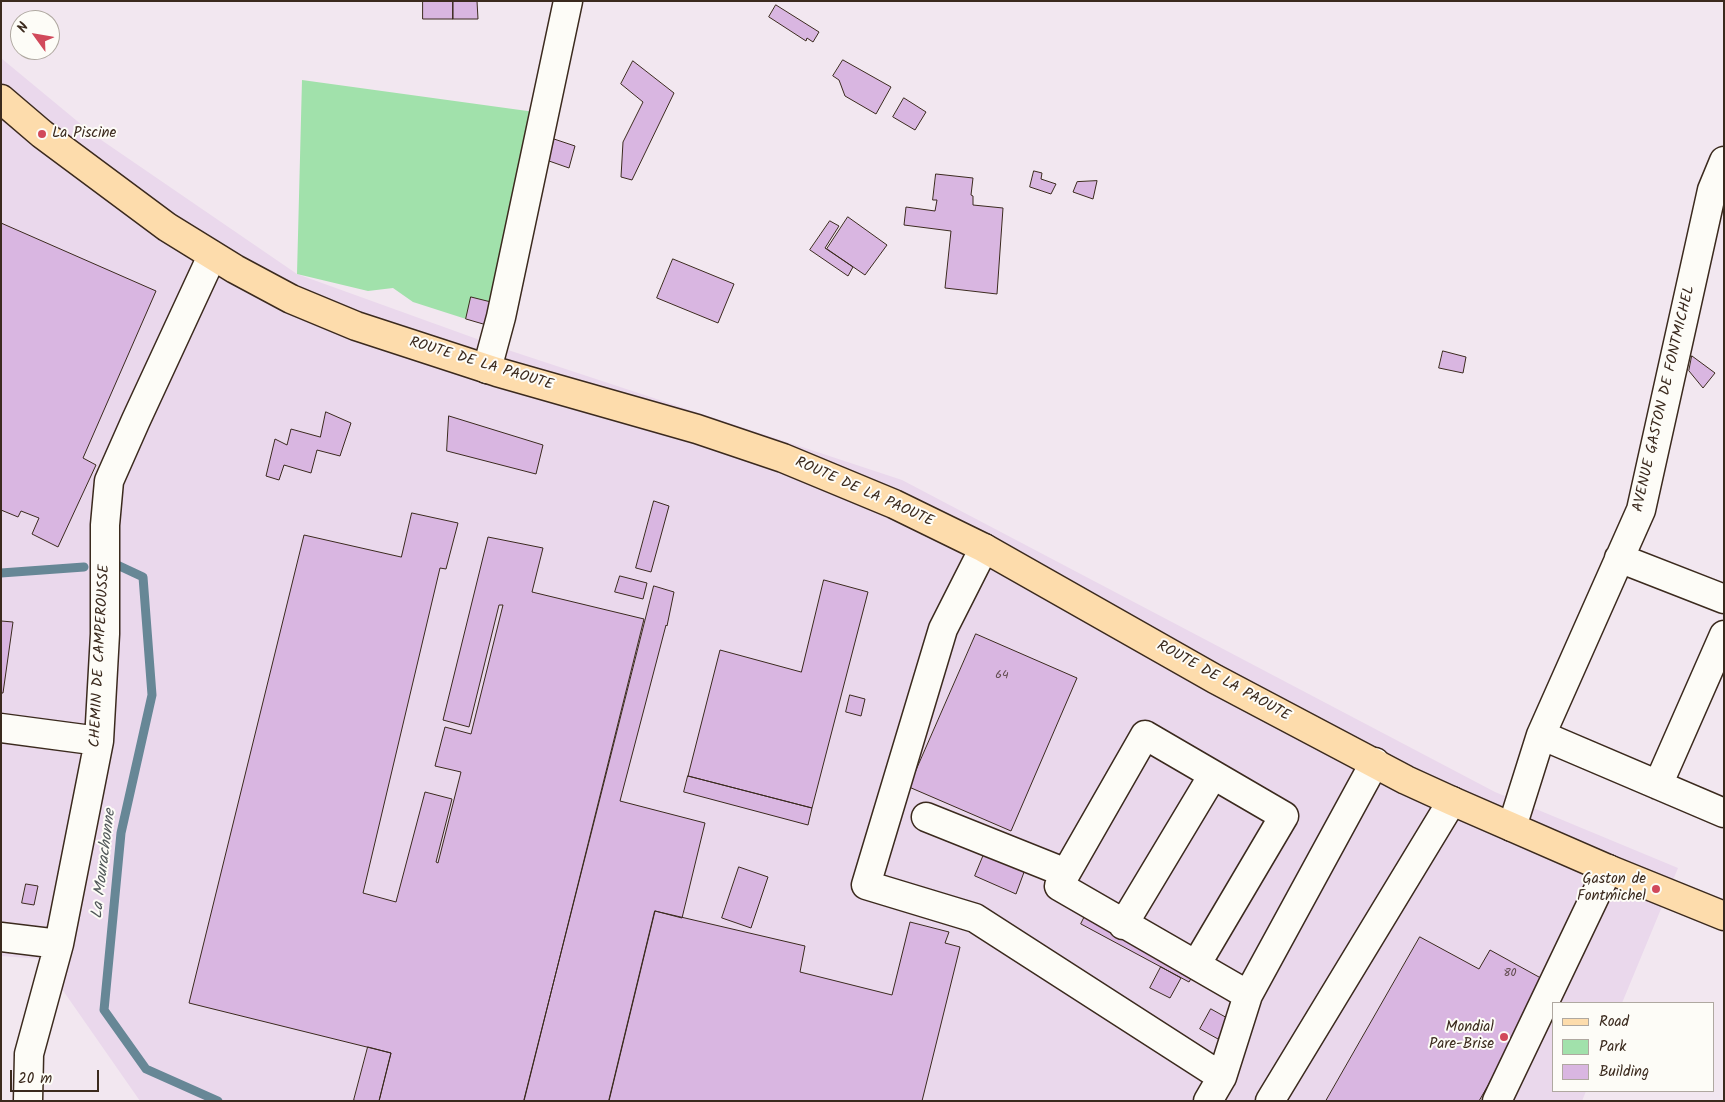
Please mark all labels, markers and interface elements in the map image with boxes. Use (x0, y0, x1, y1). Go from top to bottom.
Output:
north arrow (10, 10, 60, 60)
text: N (11, 18, 35, 37)
place label: La Piscine (52, 125, 116, 143)
marker: La Piscine (36, 128, 48, 140)
street label: AVENUE GASTON DE FONTMICHEL (1630, 284, 1700, 514)
street label: ROUTE DE LA PAOUTE (407, 335, 555, 395)
street label: ROUTE DE LA PAOUTE (792, 454, 936, 532)
street label: CHEMIN DE CAMPEROUSSE (87, 564, 115, 748)
street label: ROUTE DE LA PAOUTE (1153, 638, 1293, 726)
house number: 64 (995, 669, 1009, 683)
water label: La Mourachonne (89, 808, 121, 920)
place label: Gaston de Fontmichel (1577, 871, 1646, 906)
marker: Gaston de Fontmichel (1650, 883, 1662, 895)
house number: 80 (1503, 967, 1517, 981)
legend (1552, 1002, 1715, 1092)
text: Road (1599, 1010, 1629, 1034)
place label: Mondial Pare-Brise (1429, 1019, 1494, 1054)
marker: Mondial Pare-Brise (1498, 1031, 1510, 1043)
text: Park (1599, 1035, 1626, 1059)
scale bar (12, 1060, 101, 1092)
text: Building (1599, 1060, 1649, 1084)
text: 20 m (18, 1067, 52, 1091)

